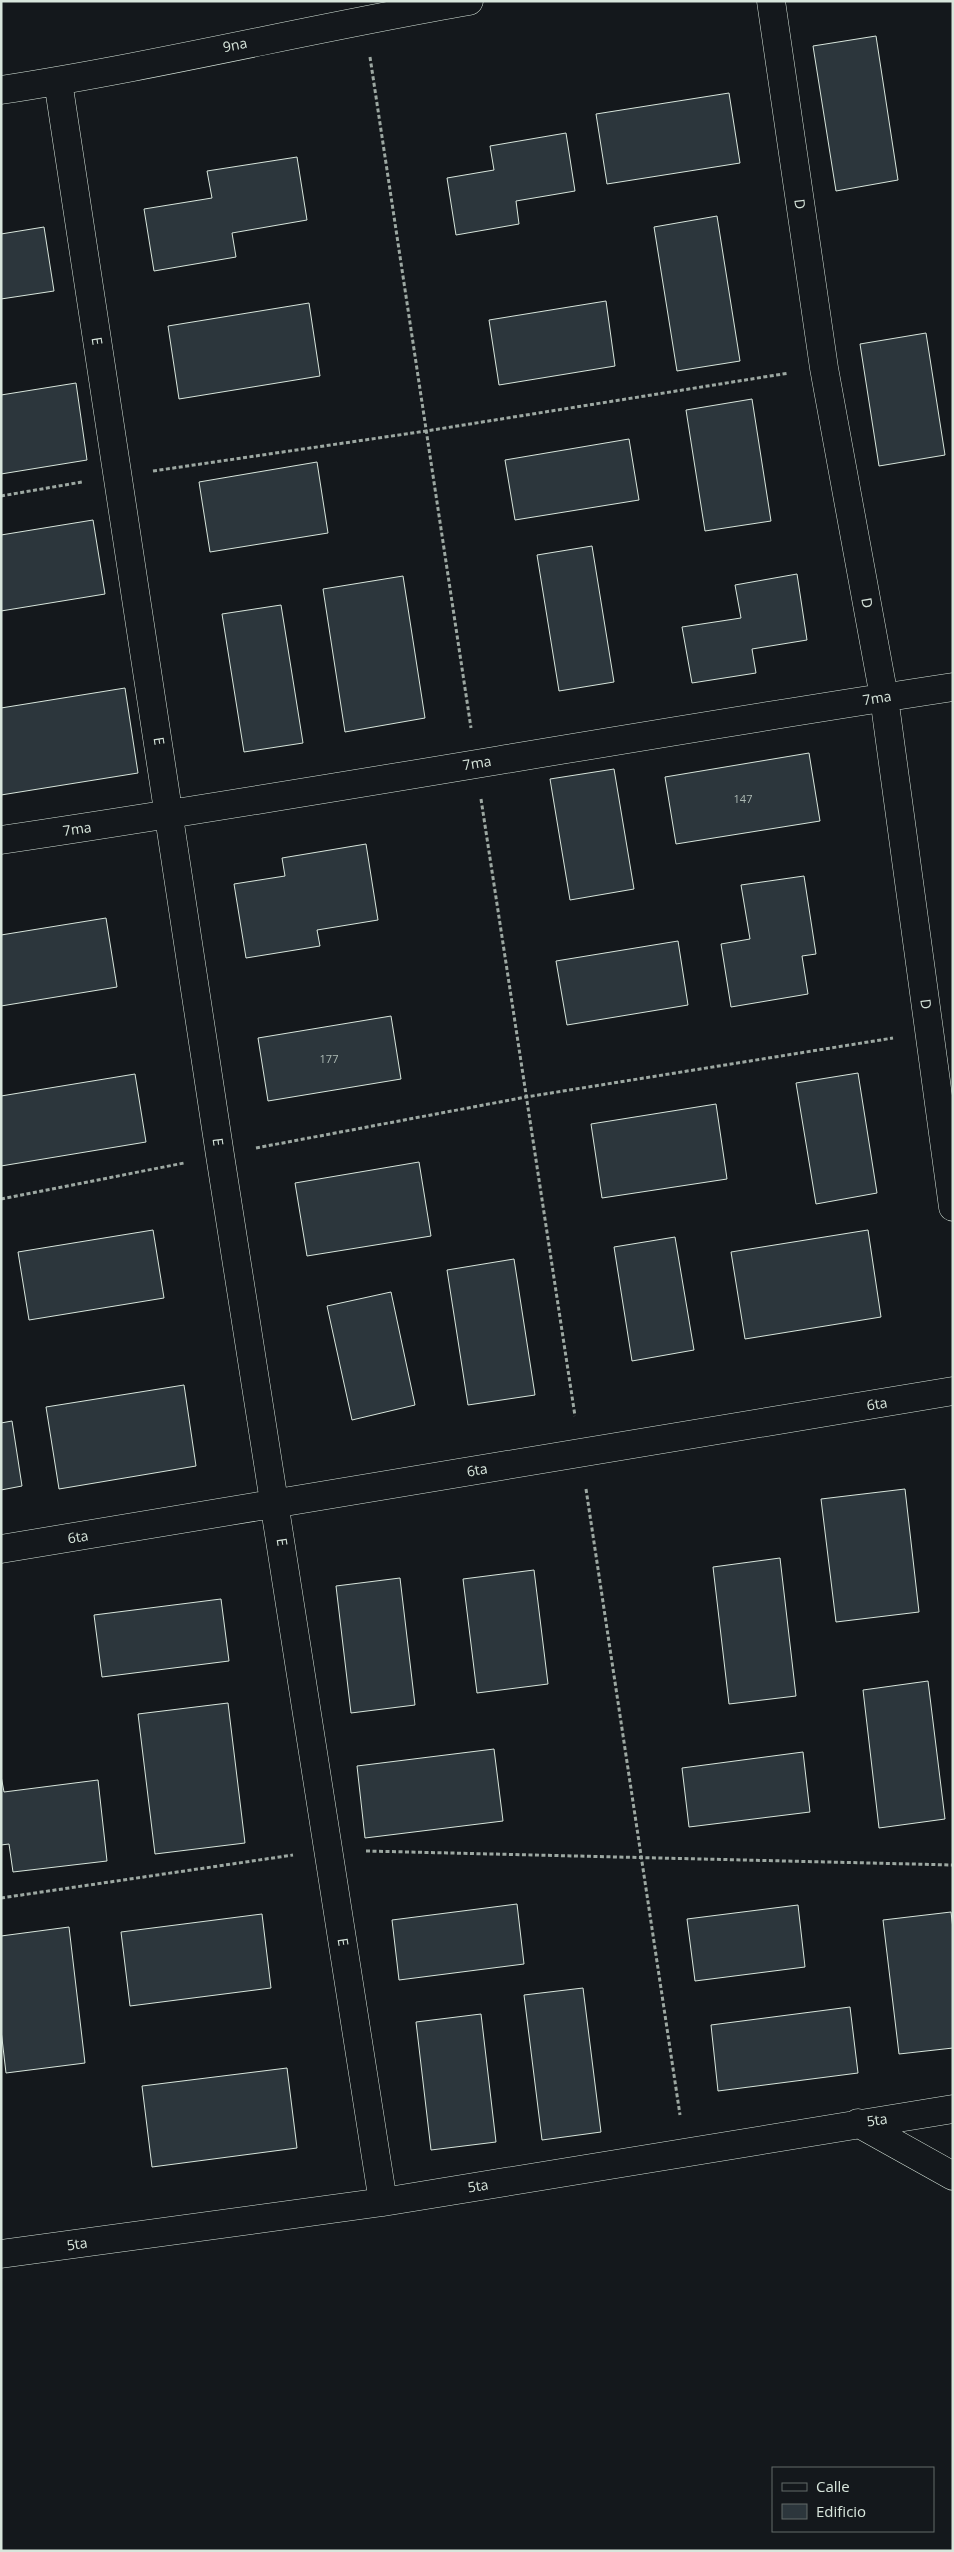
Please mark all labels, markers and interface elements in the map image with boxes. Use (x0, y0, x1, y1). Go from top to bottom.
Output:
street label: 9na (221, 33, 249, 56)
street label: D (790, 198, 811, 210)
street label: E (88, 336, 107, 346)
street label: D (857, 596, 878, 610)
street label: 7ma (861, 686, 893, 709)
street label: E (150, 736, 169, 746)
street label: 7ma (461, 751, 493, 774)
house number: 147 (734, 791, 752, 806)
street label: 7ma (61, 817, 92, 840)
street label: D (916, 998, 937, 1010)
house number: 177 (320, 1051, 338, 1066)
street label: E (209, 1137, 228, 1147)
street label: 6ta (865, 1392, 889, 1415)
street label: 6ta (465, 1458, 489, 1481)
street label: 6ta (66, 1525, 90, 1548)
street label: E (273, 1537, 292, 1547)
street label: E (334, 1937, 353, 1947)
street label: 5ta (865, 2109, 889, 2130)
street label: 5ta (466, 2174, 490, 2197)
street label: 5ta (65, 2233, 89, 2254)
legend (772, 2467, 934, 2532)
text: Calle (816, 2476, 850, 2496)
text: Edificio (816, 2501, 866, 2521)

